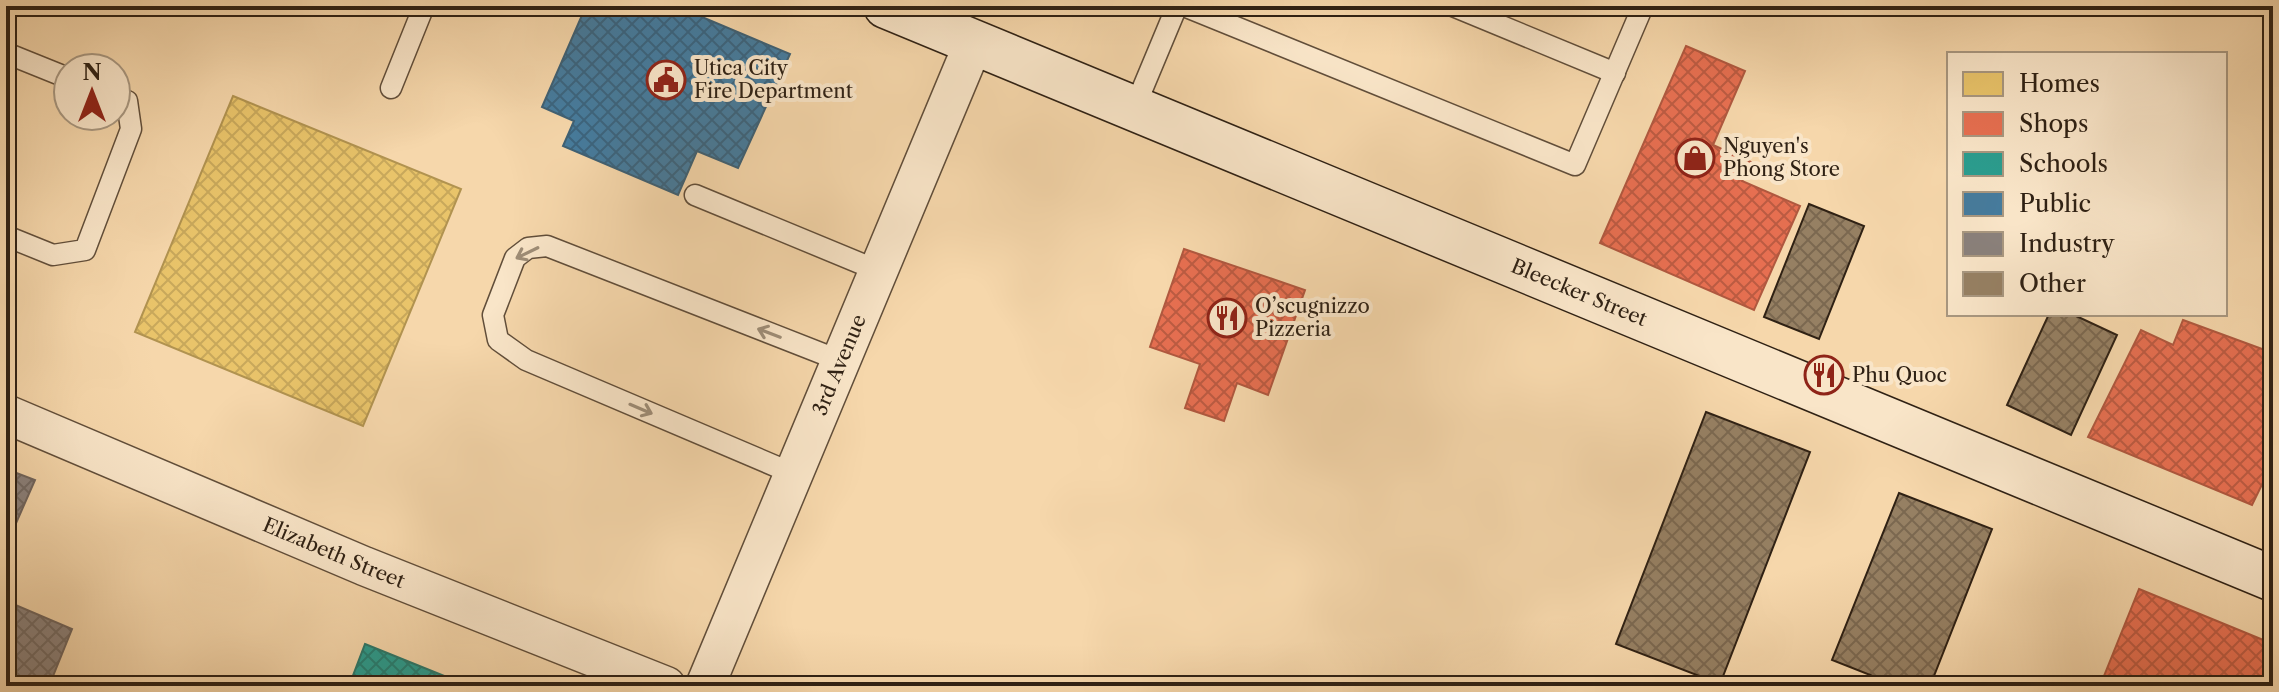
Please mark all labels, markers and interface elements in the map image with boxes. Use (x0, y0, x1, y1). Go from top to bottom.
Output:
north arrow (52, 52, 132, 132)
legend (1947, 52, 2227, 316)
place label: Utica City Fire Department (694, 56, 853, 103)
text: N (82, 59, 102, 86)
public building icon: Utica City Fire Department (645, 59, 687, 101)
text: Homes (2019, 69, 2100, 98)
text: Shops (2019, 109, 2088, 138)
place label: Nguyen's Phong Store (1723, 134, 1840, 181)
shop icon: Nguyen's Phong Store (1674, 137, 1716, 179)
text: Schools (2019, 149, 2108, 178)
text: Public (2019, 189, 2091, 218)
text: Industry (2019, 229, 2115, 258)
one-way arrow (516, 246, 539, 261)
street label: Bleecker Street (1508, 254, 1651, 331)
text: Other (2019, 269, 2086, 298)
place label: O’scugnizzo Pizzeria (1255, 294, 1370, 341)
restaurant icon: O’scugnizzo Pizzeria (1206, 297, 1248, 339)
street label: 3rd Avenue (807, 311, 871, 419)
one-way arrow (757, 325, 782, 339)
restaurant icon: Phu Quoc (1803, 354, 1845, 396)
place label: Phu Quoc (1852, 363, 1947, 387)
one-way arrow (628, 403, 653, 418)
street label: Elizabeth Street (259, 512, 408, 593)

